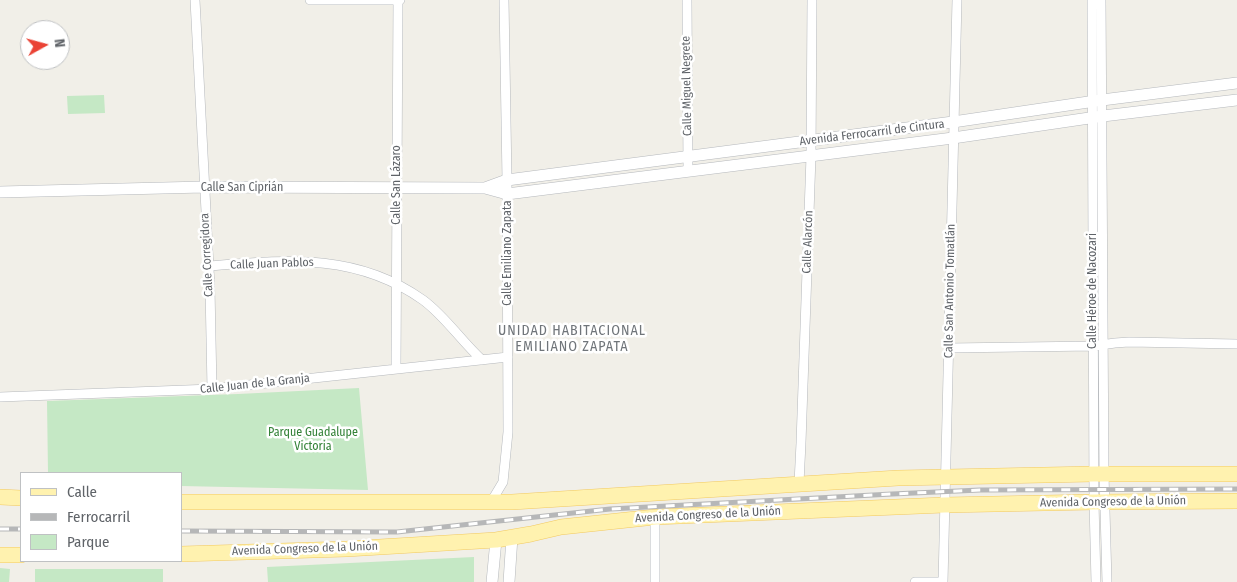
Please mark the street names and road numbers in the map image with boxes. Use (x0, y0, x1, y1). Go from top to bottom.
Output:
street label: Calle Miguel Negrete (679, 36, 695, 136)
street label: Avenida Ferrocarril de Cintura (799, 117, 945, 149)
street label: Calle San Lázaro (390, 145, 404, 225)
street label: Calle San Ciprián (201, 181, 283, 195)
street label: Calle Emiliano Zapata (501, 200, 515, 306)
street label: Calle Alarcón (800, 210, 816, 274)
street label: Calle Corregidora (198, 213, 216, 297)
street label: Calle San Antonio Tomatlán (942, 224, 958, 358)
street label: Calle Héroe de Nacozari (1086, 233, 1100, 349)
street label: Calle Juan Pablos (230, 255, 314, 273)
street label: Calle Juan de la Granja (199, 371, 311, 397)
street label: Avenida Congreso de la Unión (1040, 494, 1186, 510)
street label: Avenida Congreso de la Unión (635, 504, 781, 526)
street label: Avenida Congreso de la Unión (232, 539, 378, 559)

